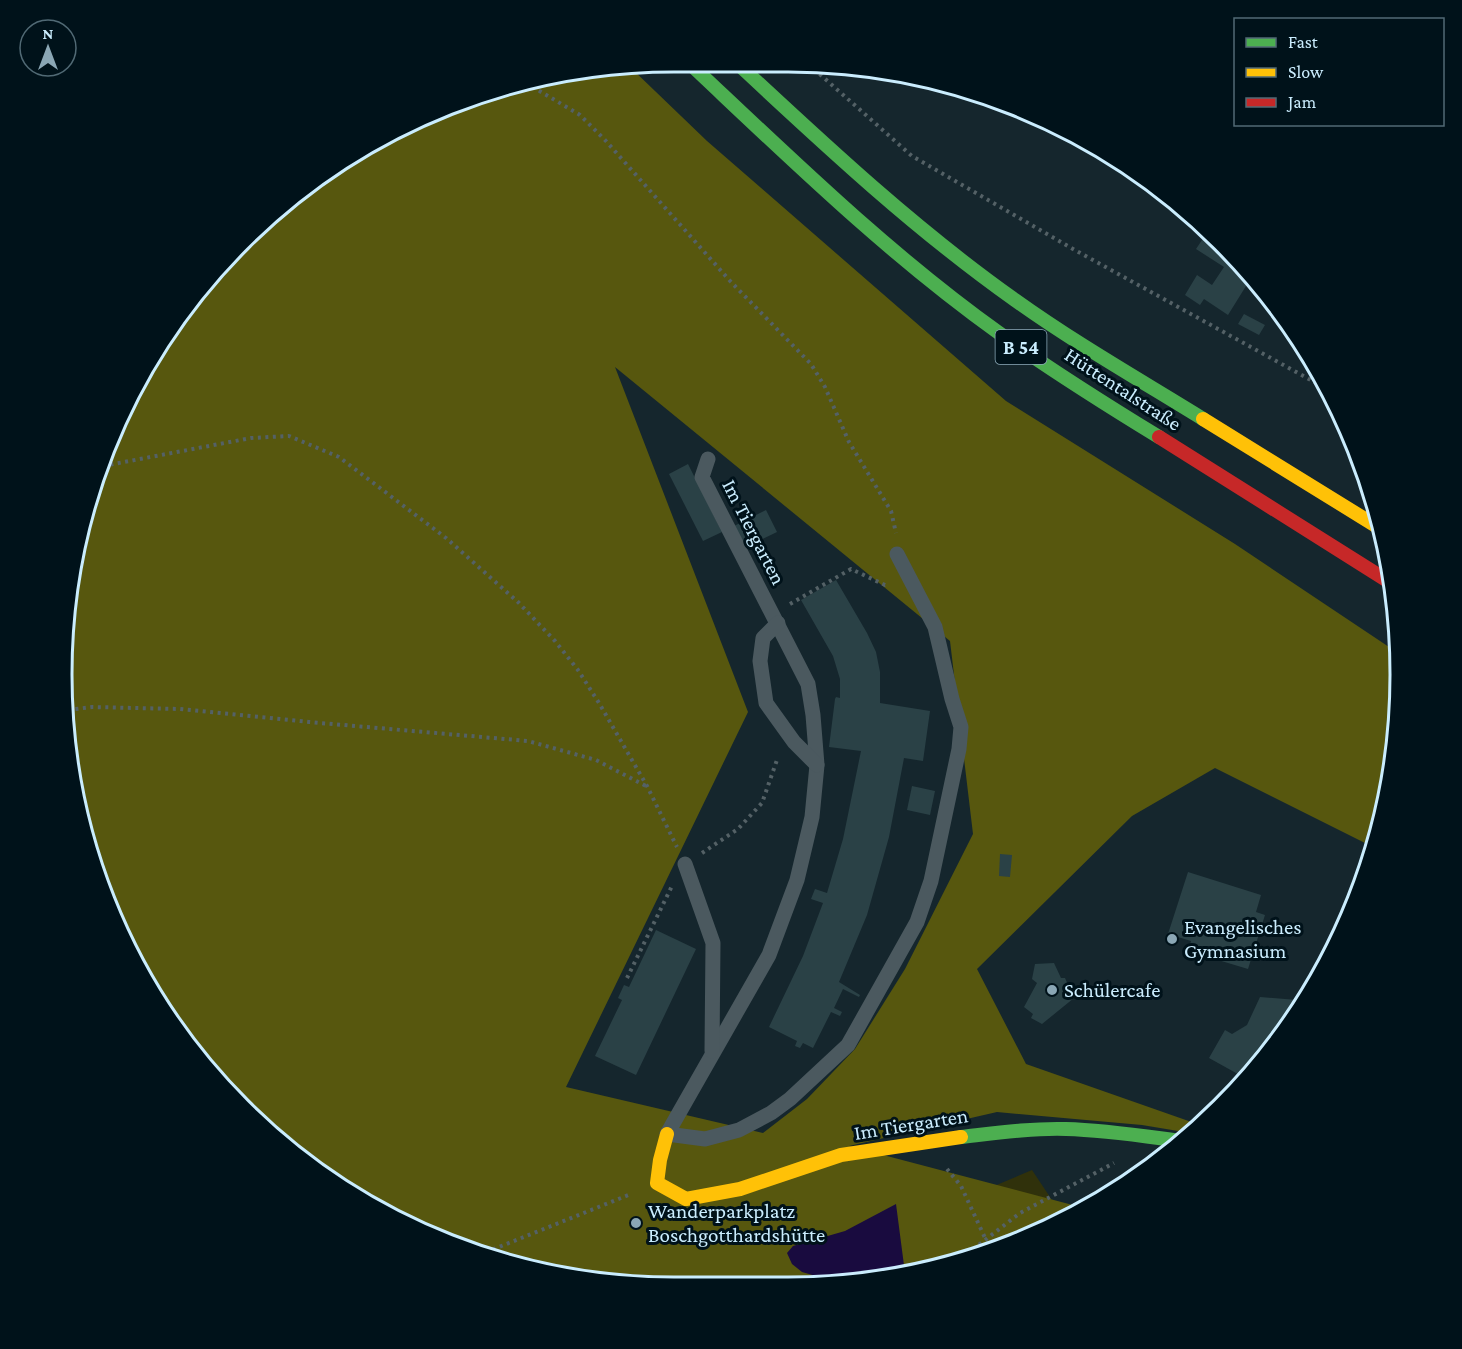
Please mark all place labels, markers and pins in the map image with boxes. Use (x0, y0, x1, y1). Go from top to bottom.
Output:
place label: Evangelisches Gymnasium (1184, 915, 1301, 963)
marker: Evangelisches Gymnasium (1165, 932, 1179, 946)
place label: Schülercafe (1064, 978, 1160, 1002)
marker: Schülercafe (1045, 983, 1059, 997)
place label: Wanderparkplatz Boschgotthardshütte (648, 1199, 825, 1247)
marker: Wanderparkplatz Boschgotthardshütte (629, 1216, 643, 1230)

